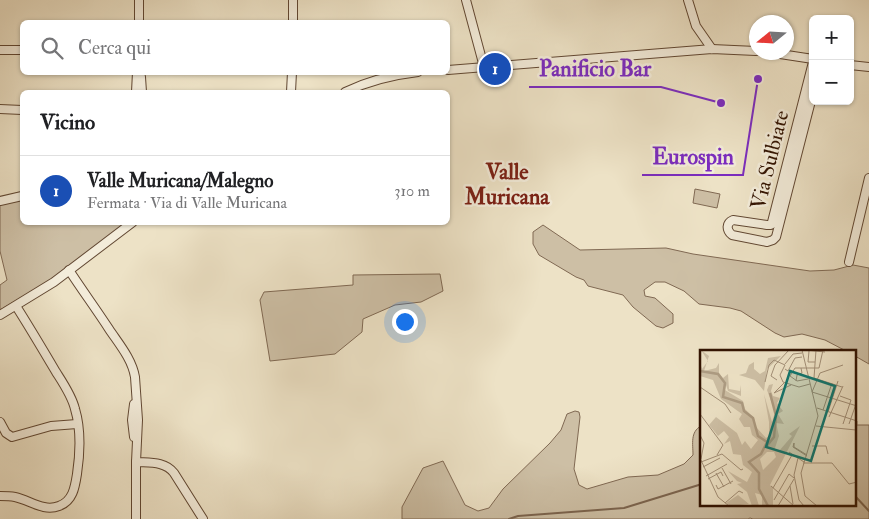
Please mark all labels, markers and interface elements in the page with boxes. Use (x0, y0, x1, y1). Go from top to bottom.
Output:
north arrow (749, 15, 794, 60)
map controls (809, 15, 854, 105)
button: + (809, 15, 854, 60)
search box (20, 20, 450, 75)
icon: search (38, 34, 66, 62)
text: Cerca qui (78, 36, 151, 60)
pin: 1 (479, 50, 511, 88)
callout: Panificio Bar (529, 50, 661, 87)
text: Panificio Bar (539, 55, 652, 83)
button: − (809, 60, 854, 105)
street label: Via Sulbiate (745, 107, 795, 212)
text: Vicino (40, 109, 95, 136)
callout: Eurospin (642, 138, 743, 175)
text: Eurospin (652, 143, 735, 172)
district label: Valle Muricana (464, 158, 550, 211)
text: Valle Muricana/Malegno (87, 169, 273, 193)
text: 1 (53, 181, 59, 201)
text: 310 m (394, 181, 430, 201)
text: Fermata · Via di Valle Muricana (87, 193, 287, 213)
your location (392, 309, 418, 335)
inset map (700, 350, 856, 506)

